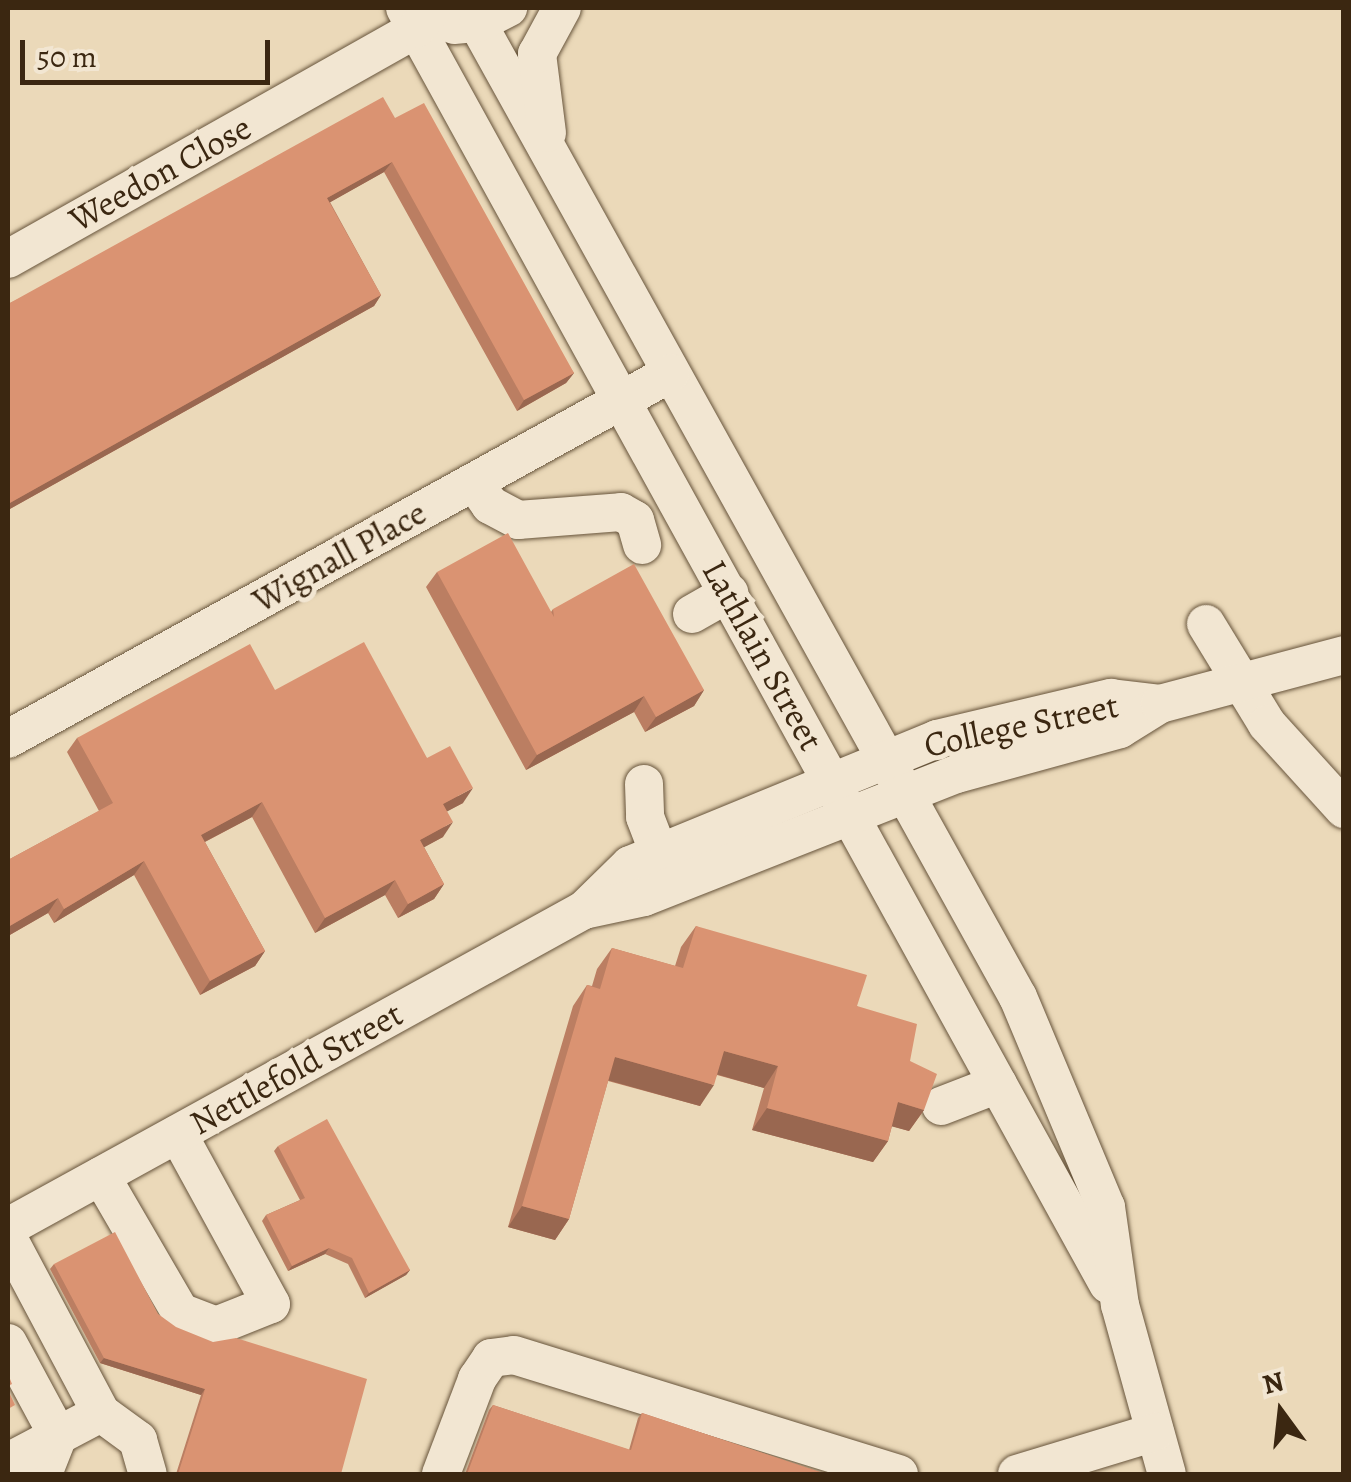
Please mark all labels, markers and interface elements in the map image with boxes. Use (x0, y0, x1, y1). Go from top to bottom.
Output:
scale bar (25, 20, 275, 82)
text: 50 m (37, 37, 97, 77)
street label: Weedon Close (62, 106, 258, 240)
street label: Wignall Place (245, 491, 433, 621)
street label: Lathlain Street (693, 552, 833, 758)
street label: College Street (920, 684, 1122, 766)
street label: Nettlefold Street (183, 992, 409, 1144)
north arrow (1231, 1362, 1331, 1462)
text: N (1258, 1362, 1288, 1404)

